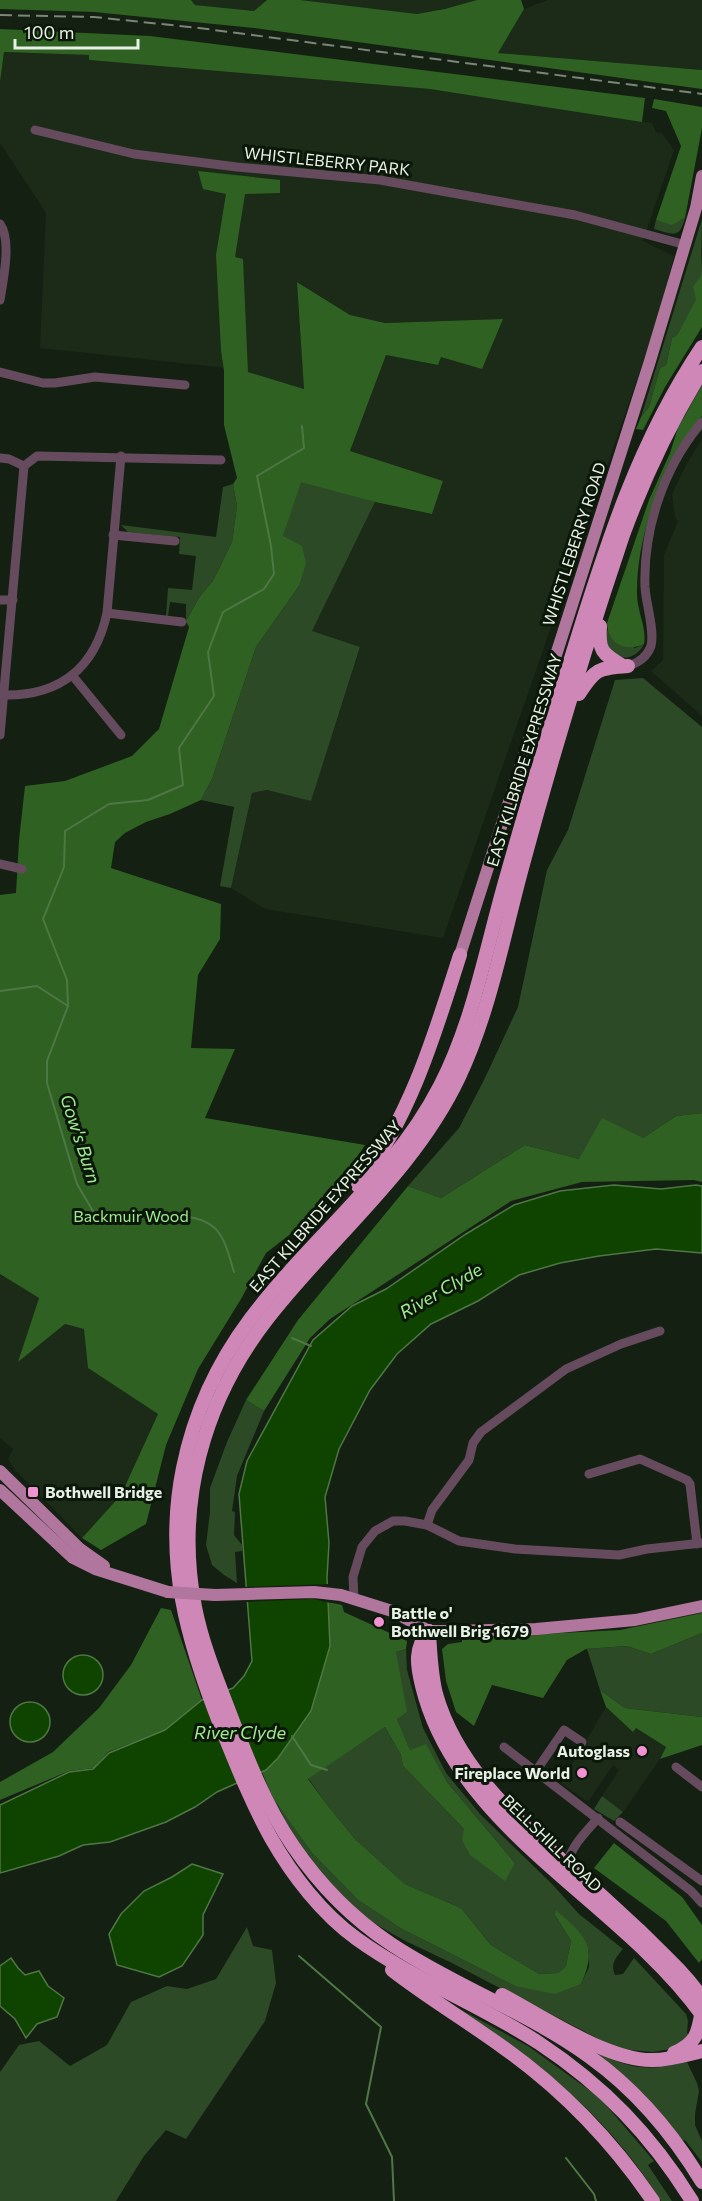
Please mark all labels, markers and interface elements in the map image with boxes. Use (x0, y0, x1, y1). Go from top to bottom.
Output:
scale bar (15, 12, 138, 50)
text: 100 m (24, 21, 74, 43)
street label: WHISTLEBERRY PARK (243, 142, 411, 179)
street label: WHISTLEBERRY ROAD (538, 460, 609, 628)
street label: EAST KILBRIDE EXPRESSWAY (482, 651, 565, 869)
water label: Gow's Burn (56, 1091, 106, 1186)
street label: EAST KILBRIDE EXPRESSWAY (245, 1115, 405, 1296)
park label: Backmuir Wood (73, 1206, 189, 1225)
water label: River Clyde (395, 1257, 486, 1323)
place label: Bothwell Bridge (45, 1482, 162, 1501)
marker: Bothwell Bridge (26, 1485, 40, 1499)
place label: Battle o' Bothwell Brig 1679 (391, 1603, 529, 1640)
marker: Battle o' Bothwell Brig 1679 (372, 1615, 386, 1629)
water label: River Clyde (194, 1721, 286, 1743)
place label: Autoglass (557, 1741, 630, 1760)
marker: Autoglass (635, 1744, 649, 1758)
place label: Fireplace World (455, 1763, 570, 1782)
marker: Fireplace World (575, 1766, 589, 1780)
street label: BELLSHILL ROAD (499, 1790, 606, 1895)

